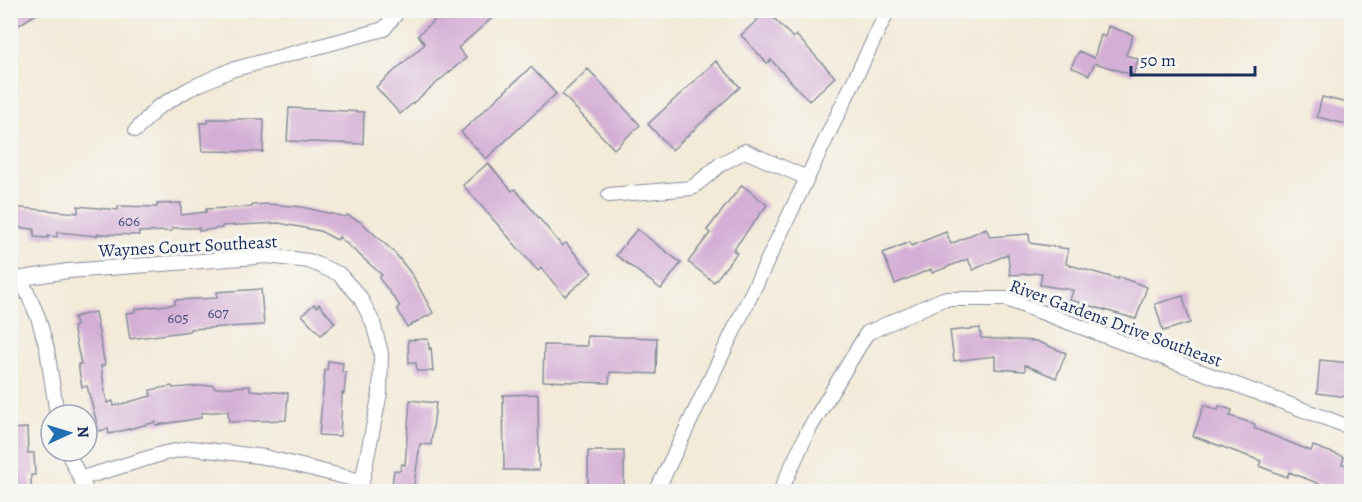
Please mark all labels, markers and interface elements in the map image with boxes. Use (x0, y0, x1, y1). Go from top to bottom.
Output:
scale bar (1131, 39, 1256, 77)
text: 50 m (1140, 48, 1176, 72)
house number: 606 (118, 211, 140, 231)
street label: Waynes Court Southeast (97, 229, 278, 263)
street label: River Gardens Drive Southeast (1006, 273, 1226, 373)
house number: 607 (207, 303, 229, 323)
house number: 605 (167, 308, 189, 328)
north arrow (39, 403, 99, 463)
text: N (72, 425, 94, 439)

